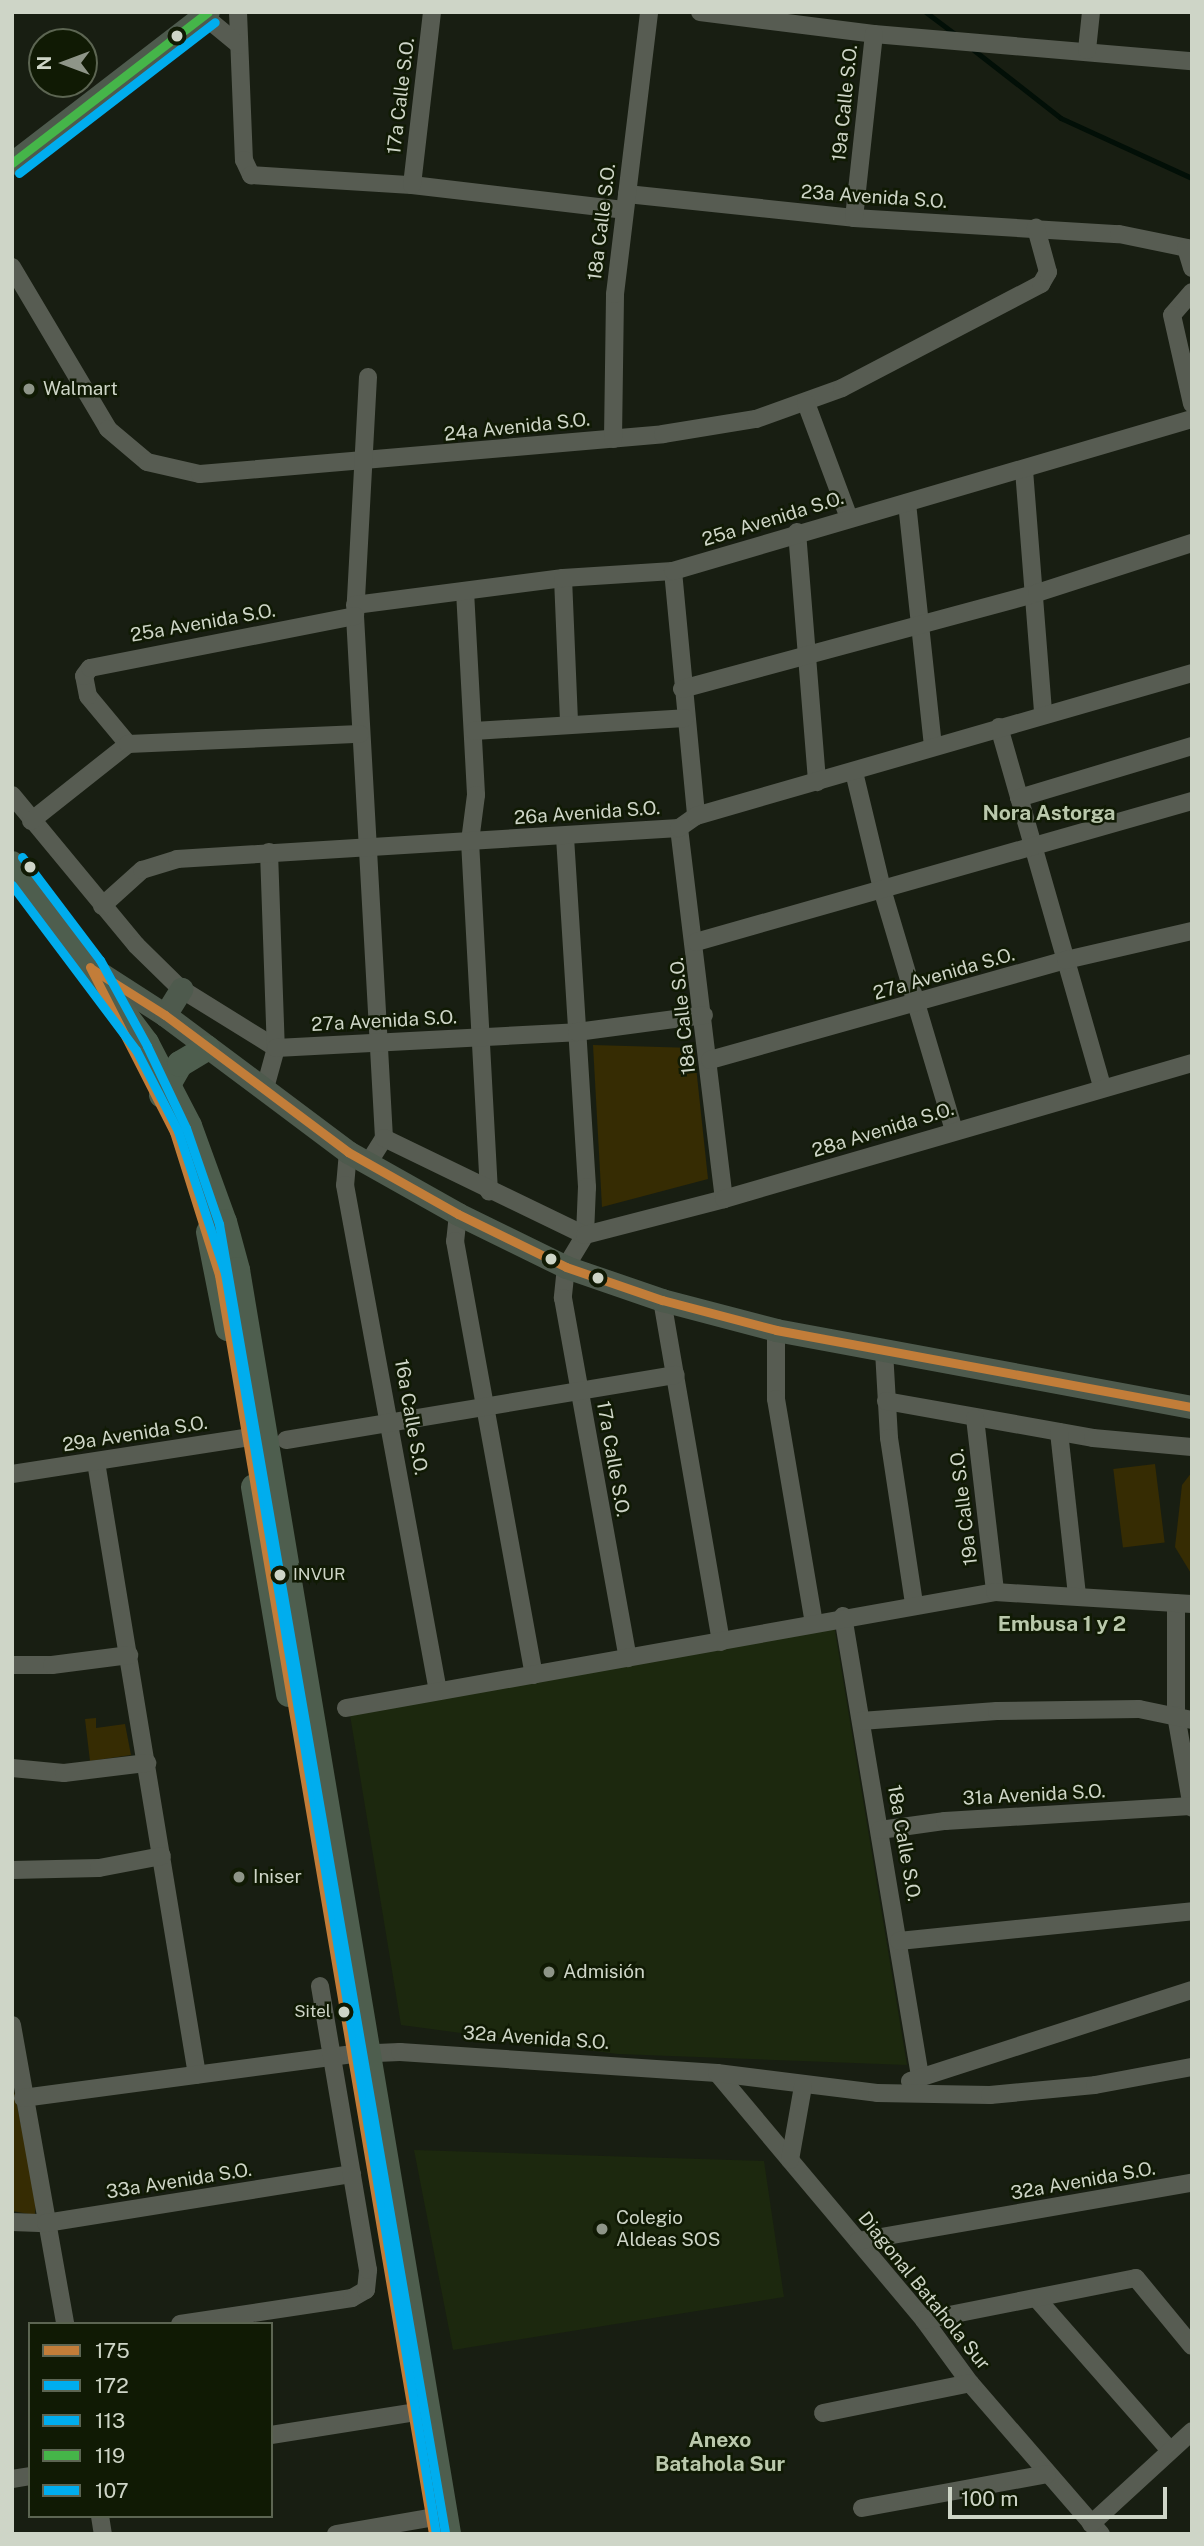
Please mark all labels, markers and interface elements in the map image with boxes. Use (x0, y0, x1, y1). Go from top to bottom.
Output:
north arrow (28, 28, 98, 98)
unlabelled marker (170, 29, 184, 43)
street label: 17a Calle S.O. (383, 36, 419, 156)
street label: 19a Calle S.O. (828, 43, 862, 163)
text: N (33, 56, 55, 70)
street label: 18a Calle S.O. (583, 162, 621, 282)
street label: 23a Avenida S.O. (800, 181, 948, 213)
place label: Walmart (43, 378, 118, 400)
marker: Walmart (21, 381, 37, 397)
street label: 24a Avenida S.O. (443, 408, 591, 446)
street label: 25a Avenida S.O. (700, 487, 846, 551)
street label: 25a Avenida S.O. (129, 599, 277, 647)
street label: 26a Avenida S.O. (513, 797, 661, 829)
district label: Nora Astorga (983, 800, 1115, 826)
unlabelled marker (23, 860, 37, 874)
street label: 27a Avenida S.O. (871, 943, 1017, 1005)
street label: 18a Calle S.O. (665, 956, 701, 1076)
street label: 27a Avenida S.O. (311, 1006, 457, 1036)
street label: 28a Avenida S.O. (809, 1098, 957, 1162)
unlabelled marker (544, 1252, 558, 1266)
unlabelled marker (591, 1271, 605, 1285)
street label: 16a Calle S.O. (390, 1357, 432, 1477)
street label: 17a Calle S.O. (592, 1399, 634, 1519)
street label: 29a Avenida S.O. (61, 1411, 209, 1457)
street label: 19a Calle S.O. (946, 1447, 982, 1567)
place label: INVUR (293, 1565, 345, 1585)
marker: INVUR (273, 1568, 287, 1582)
district label: Embusa 1 y 2 (998, 1611, 1126, 1637)
street label: 31a Avenida S.O. (962, 1780, 1106, 1810)
street label: 18a Calle S.O. (883, 1783, 925, 1903)
place label: Iniser (253, 1866, 302, 1888)
marker: Iniser (231, 1869, 247, 1885)
place label: Admisión (563, 1961, 645, 1983)
marker: Admisión (541, 1964, 557, 1980)
place label: Sitel (294, 2002, 331, 2022)
marker: Sitel (337, 2005, 351, 2019)
street label: 32a Avenida S.O. (462, 2022, 610, 2054)
street label: 32a Avenida S.O. (1009, 2157, 1157, 2205)
street label: 33a Avenida S.O. (105, 2158, 253, 2204)
place label: Colegio Aldeas SOS (616, 2207, 720, 2251)
street label: Diagonal Batahola Sur (853, 2207, 995, 2375)
marker: Colegio Aldeas SOS (594, 2221, 610, 2237)
legend (28, 2322, 273, 2518)
text: 175 (95, 2338, 130, 2363)
text: 172 (95, 2373, 129, 2398)
text: 113 (95, 2408, 125, 2433)
district label: Anexo Batahola Sur (655, 2427, 785, 2477)
text: 119 (95, 2443, 125, 2468)
scale bar (952, 2472, 1171, 2516)
text: 107 (95, 2478, 129, 2503)
text: 100 m (961, 2486, 1018, 2511)

